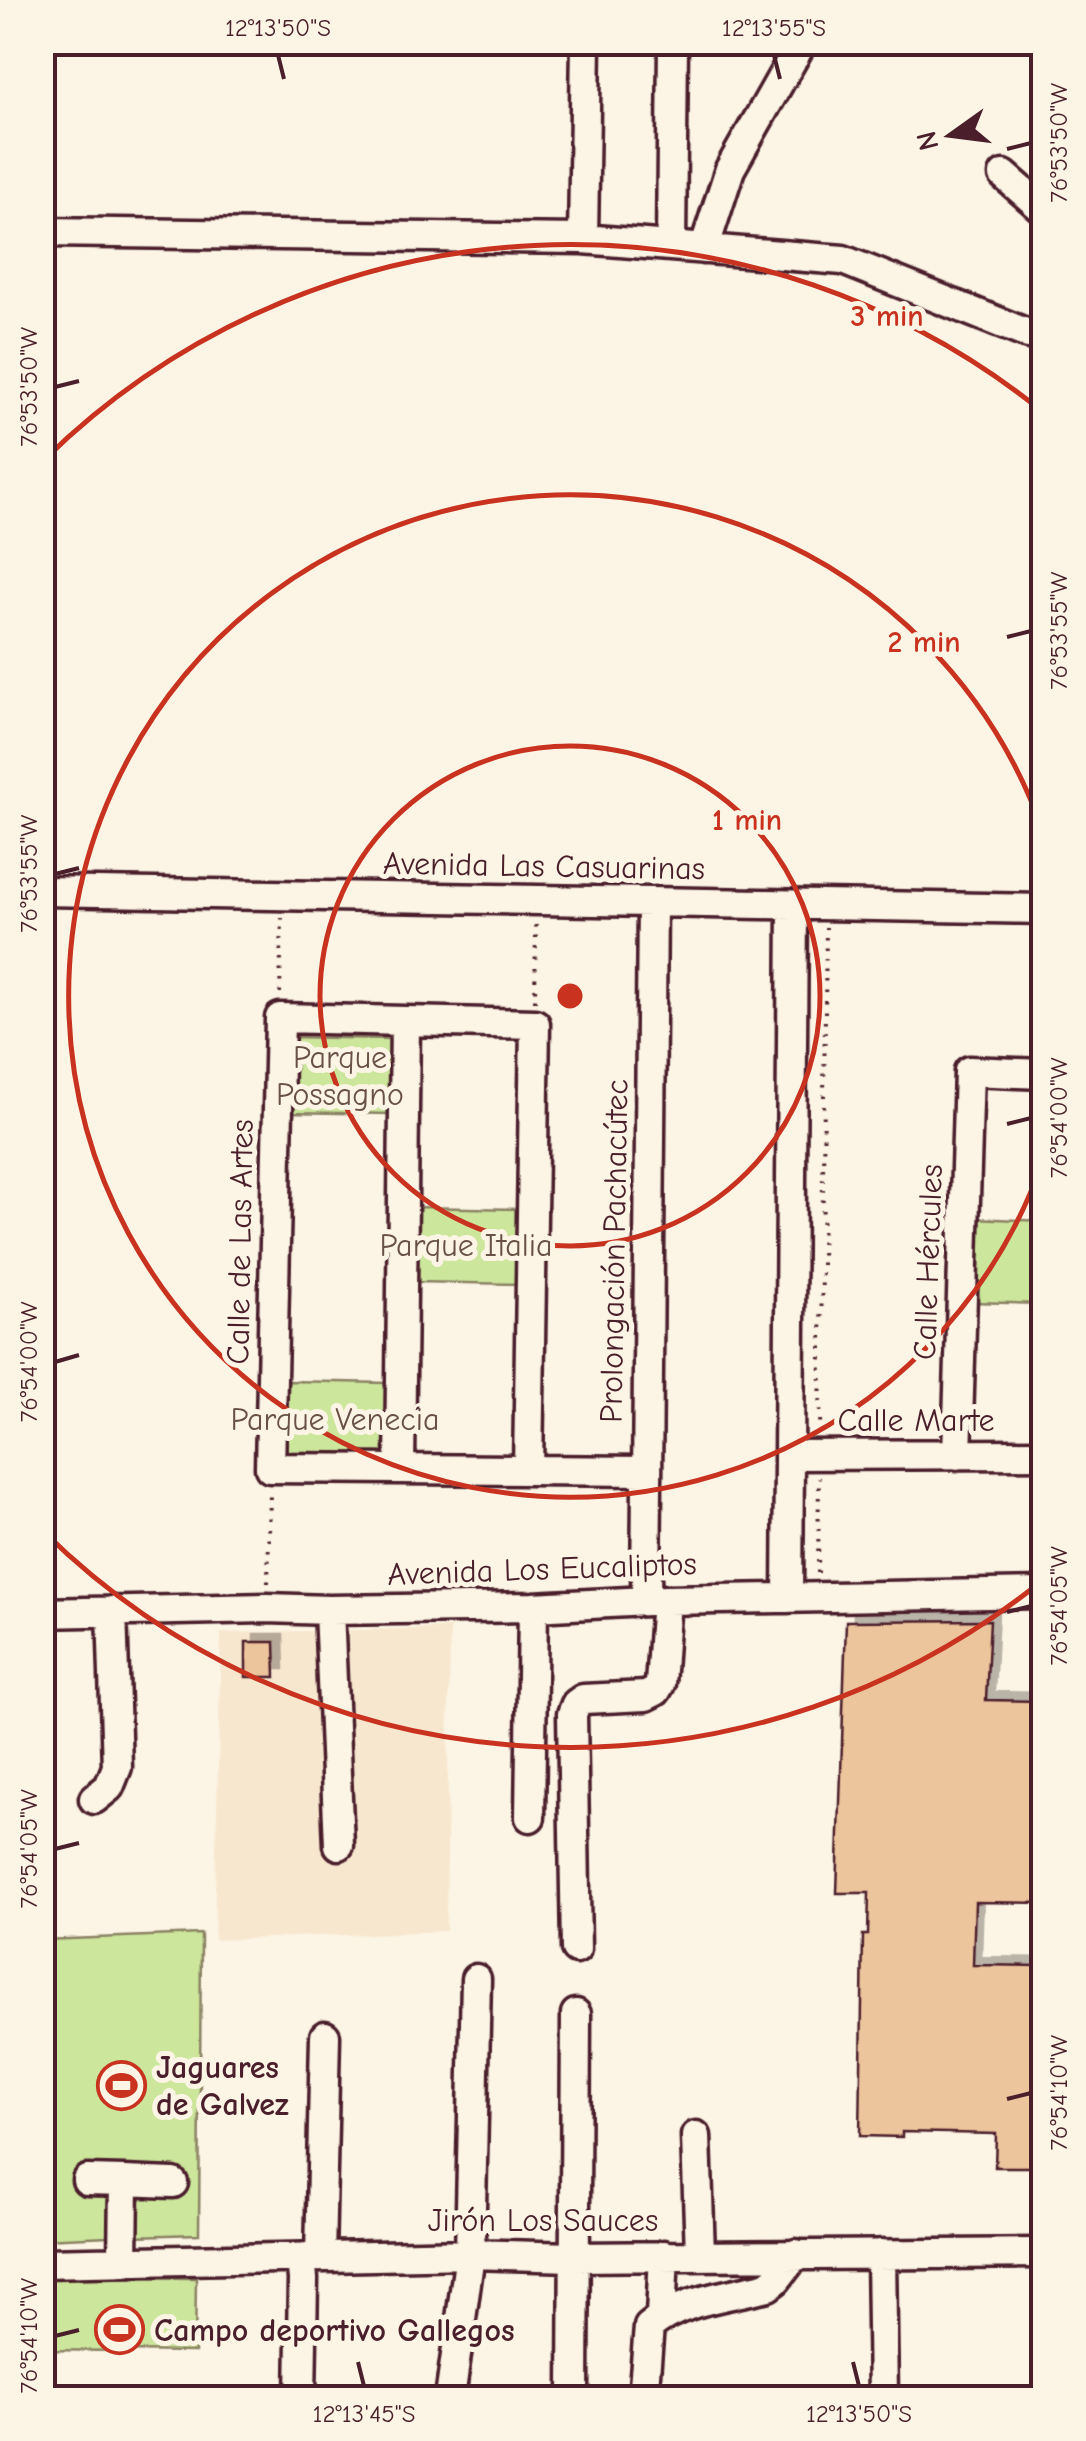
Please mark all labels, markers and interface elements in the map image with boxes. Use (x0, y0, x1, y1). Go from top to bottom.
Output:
text: 12°13'50"S (225, 13, 331, 42)
text: 12°13'55"S (722, 13, 826, 42)
text: 76°53'50"W (1044, 83, 1073, 203)
north arrow (901, 85, 1001, 185)
text: N (910, 128, 945, 154)
text: 3 min (851, 299, 923, 334)
text: 76°53'50"W (14, 327, 43, 447)
text: 76°53'55"W (1044, 572, 1073, 690)
text: 2 min (887, 625, 961, 660)
text: 1 min (712, 803, 782, 838)
text: 76°53'55"W (14, 815, 43, 933)
street label: Avenida Las Casuarinas (383, 845, 705, 887)
centre of rings (552, 978, 588, 1014)
park label: Parque Possagno (276, 1039, 404, 1113)
text: 76°54'00"W (1044, 1057, 1073, 1178)
street label: Prolongación Pachacútec (593, 1079, 635, 1423)
street label: Calle de Las Artes (219, 1119, 261, 1365)
street label: Calle Hércules (906, 1163, 950, 1361)
park label: Parque Italia (380, 1227, 552, 1264)
text: 76°54'00"W (14, 1301, 43, 1422)
park label: Parque Venecia (230, 1401, 440, 1438)
street label: Calle Marte (837, 1402, 995, 1439)
street label: Avenida Los Eucaliptos (387, 1545, 697, 1593)
text: 76°54'05"W (1044, 1546, 1073, 1666)
text: 76°54'05"W (14, 1789, 43, 1909)
text: 76°54'10"W (1044, 2035, 1073, 2151)
place label: Jaguares de Galvez (156, 2049, 289, 2123)
sports icon: Jaguares de Galvez (95, 2059, 147, 2111)
street label: Jirón Los Sauces (428, 2202, 658, 2239)
text: 76°54'10"W (14, 2278, 43, 2394)
sports icon: Campo deportivo Gallegos (93, 2304, 145, 2356)
place label: Campo deportivo Gallegos (154, 2312, 515, 2349)
text: 12°13'45"S (313, 2399, 415, 2428)
text: 12°13'50"S (806, 2399, 912, 2428)

